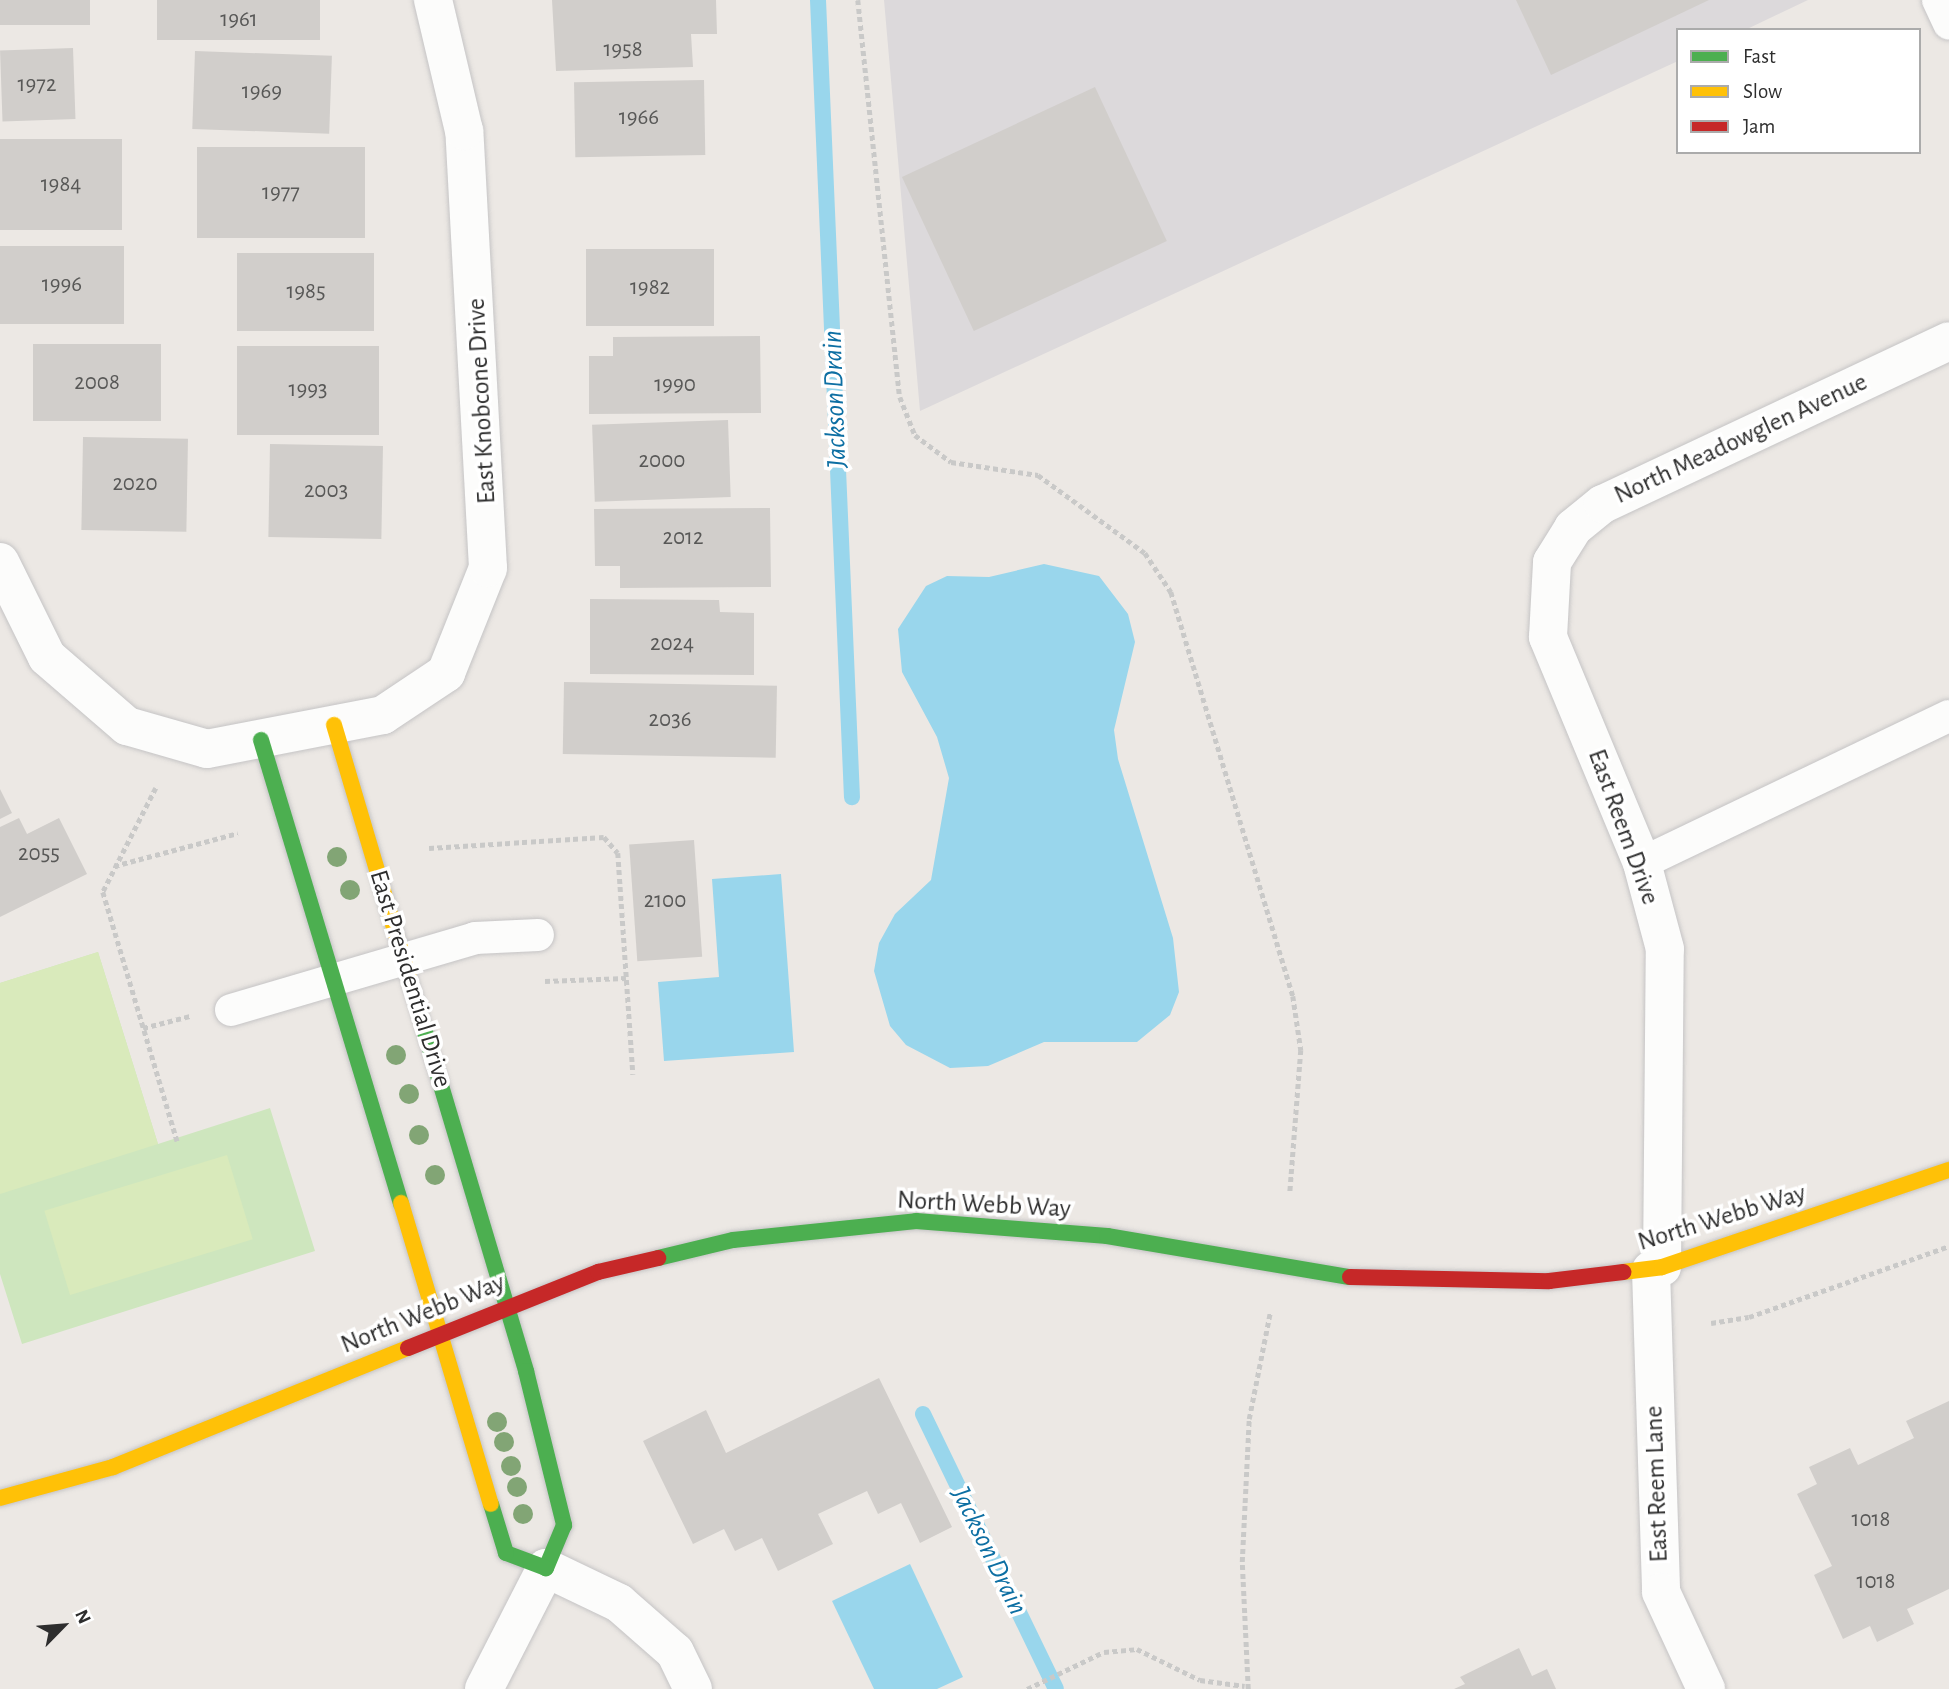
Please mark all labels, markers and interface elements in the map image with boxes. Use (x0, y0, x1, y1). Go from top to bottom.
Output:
house number: 1961 (220, 6, 258, 34)
legend (1676, 28, 1921, 154)
house number: 1958 (603, 36, 643, 64)
text: Fast (1743, 46, 1776, 67)
house number: 1972 (18, 71, 56, 99)
house number: 1969 (242, 78, 282, 106)
text: Slow (1743, 81, 1782, 102)
house number: 1966 (619, 104, 659, 132)
text: Jam (1743, 116, 1775, 137)
house number: 1984 (41, 171, 81, 199)
house number: 1977 (262, 179, 300, 207)
house number: 1996 (42, 271, 82, 299)
house number: 1982 (630, 274, 670, 302)
house number: 1985 (286, 278, 326, 306)
street label: East Knobcone Drive (461, 297, 503, 505)
water label: Jackson Drain (816, 330, 854, 468)
street label: North Meadowglen Avenue (1610, 367, 1872, 511)
house number: 2008 (74, 369, 120, 397)
house number: 1990 (654, 371, 696, 399)
house number: 1993 (288, 376, 328, 404)
house number: 2000 (639, 447, 685, 475)
house number: 2020 (112, 470, 158, 498)
house number: 2003 (304, 477, 348, 505)
house number: 2012 (663, 524, 703, 552)
house number: 2024 (650, 630, 694, 658)
house number: 2036 (649, 706, 691, 734)
street label: East Reem Drive (1580, 745, 1666, 909)
house number: 2055 (18, 840, 60, 868)
street label: East Presidential Drive (362, 866, 458, 1092)
house number: 2100 (644, 887, 686, 915)
street label: North Webb Way (1634, 1178, 1810, 1258)
street label: North Webb Way (896, 1185, 1072, 1225)
street label: North Webb Way (337, 1267, 509, 1361)
street label: East Reem Lane (1639, 1405, 1675, 1563)
water label: Jackson Drain (944, 1482, 1034, 1620)
house number: 1018 (1852, 1506, 1890, 1534)
house number: 1018 (1857, 1568, 1895, 1596)
north arrow (28, 1591, 98, 1661)
text: N (71, 1607, 94, 1627)

